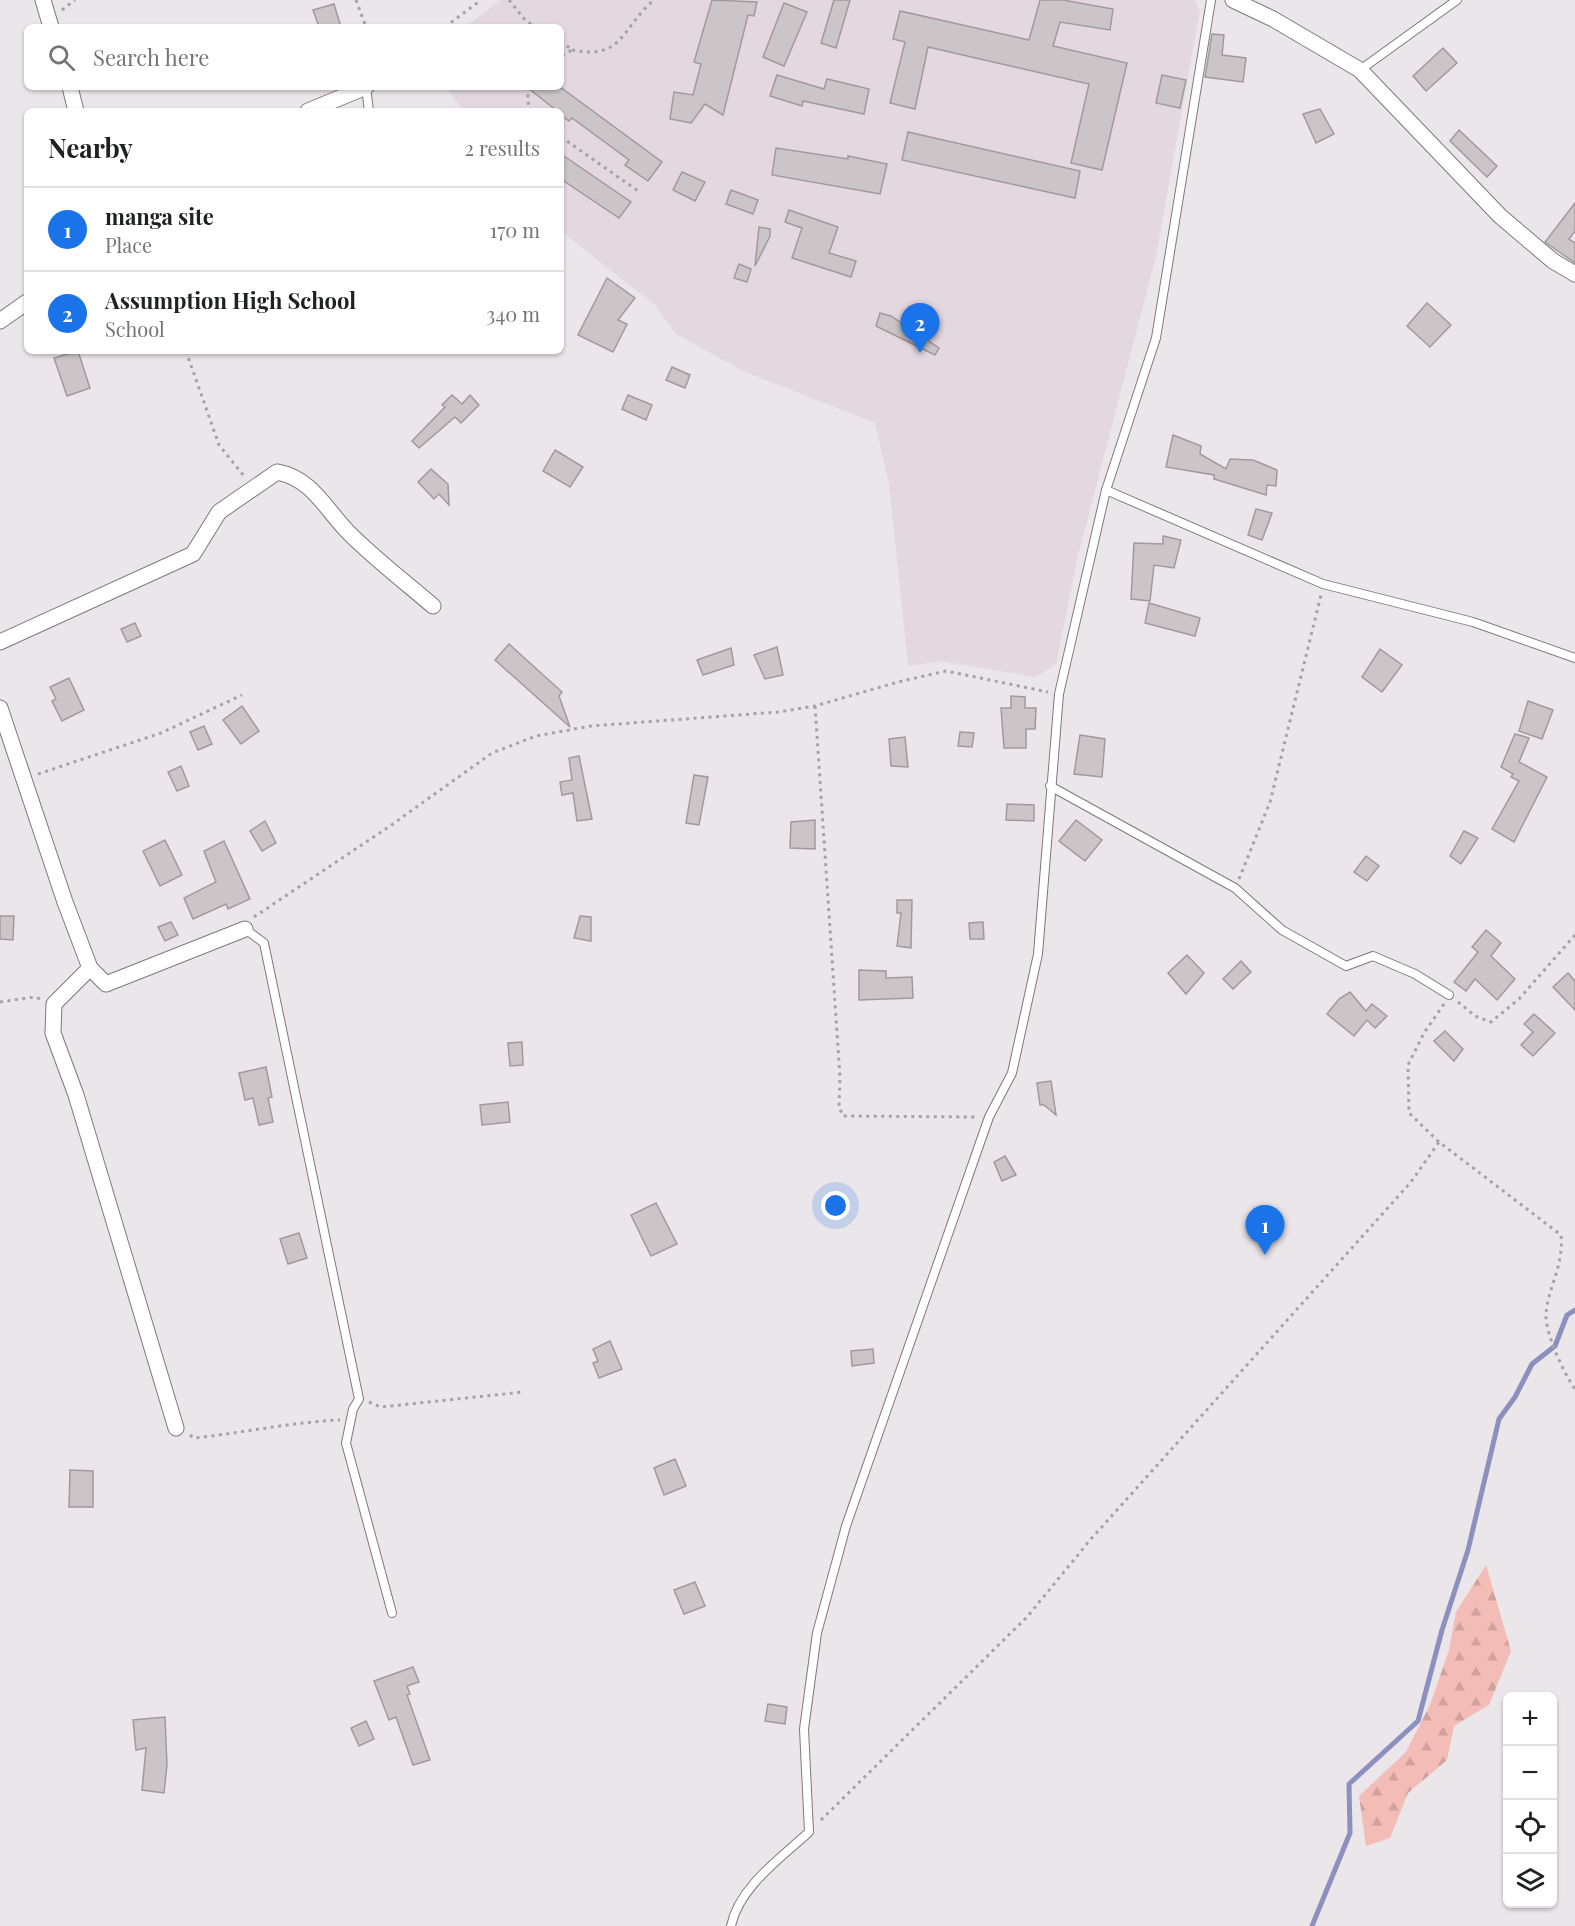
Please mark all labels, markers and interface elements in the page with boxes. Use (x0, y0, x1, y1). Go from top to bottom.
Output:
search box (24, 24, 564, 90)
icon: search (45, 41, 78, 74)
text: Search here (93, 42, 209, 72)
text: Nearby (48, 130, 133, 165)
text: 2 results (465, 134, 540, 161)
text: manga site (105, 201, 214, 231)
text: 1 (64, 216, 71, 243)
text: 170 m (490, 216, 540, 243)
text: Place (105, 231, 152, 258)
text: Assumption High School (105, 285, 356, 315)
text: 2 (62, 300, 73, 327)
text: 340 m (486, 300, 540, 327)
pin: 2 (900, 304, 940, 353)
text: School (105, 315, 165, 342)
your location (821, 1191, 850, 1220)
pin: 1 (1246, 1206, 1284, 1255)
map controls (1503, 1692, 1557, 1908)
button: + (1503, 1692, 1557, 1746)
button: − (1503, 1746, 1557, 1800)
button: locate (1503, 1800, 1557, 1854)
button: layers (1503, 1854, 1557, 1908)

